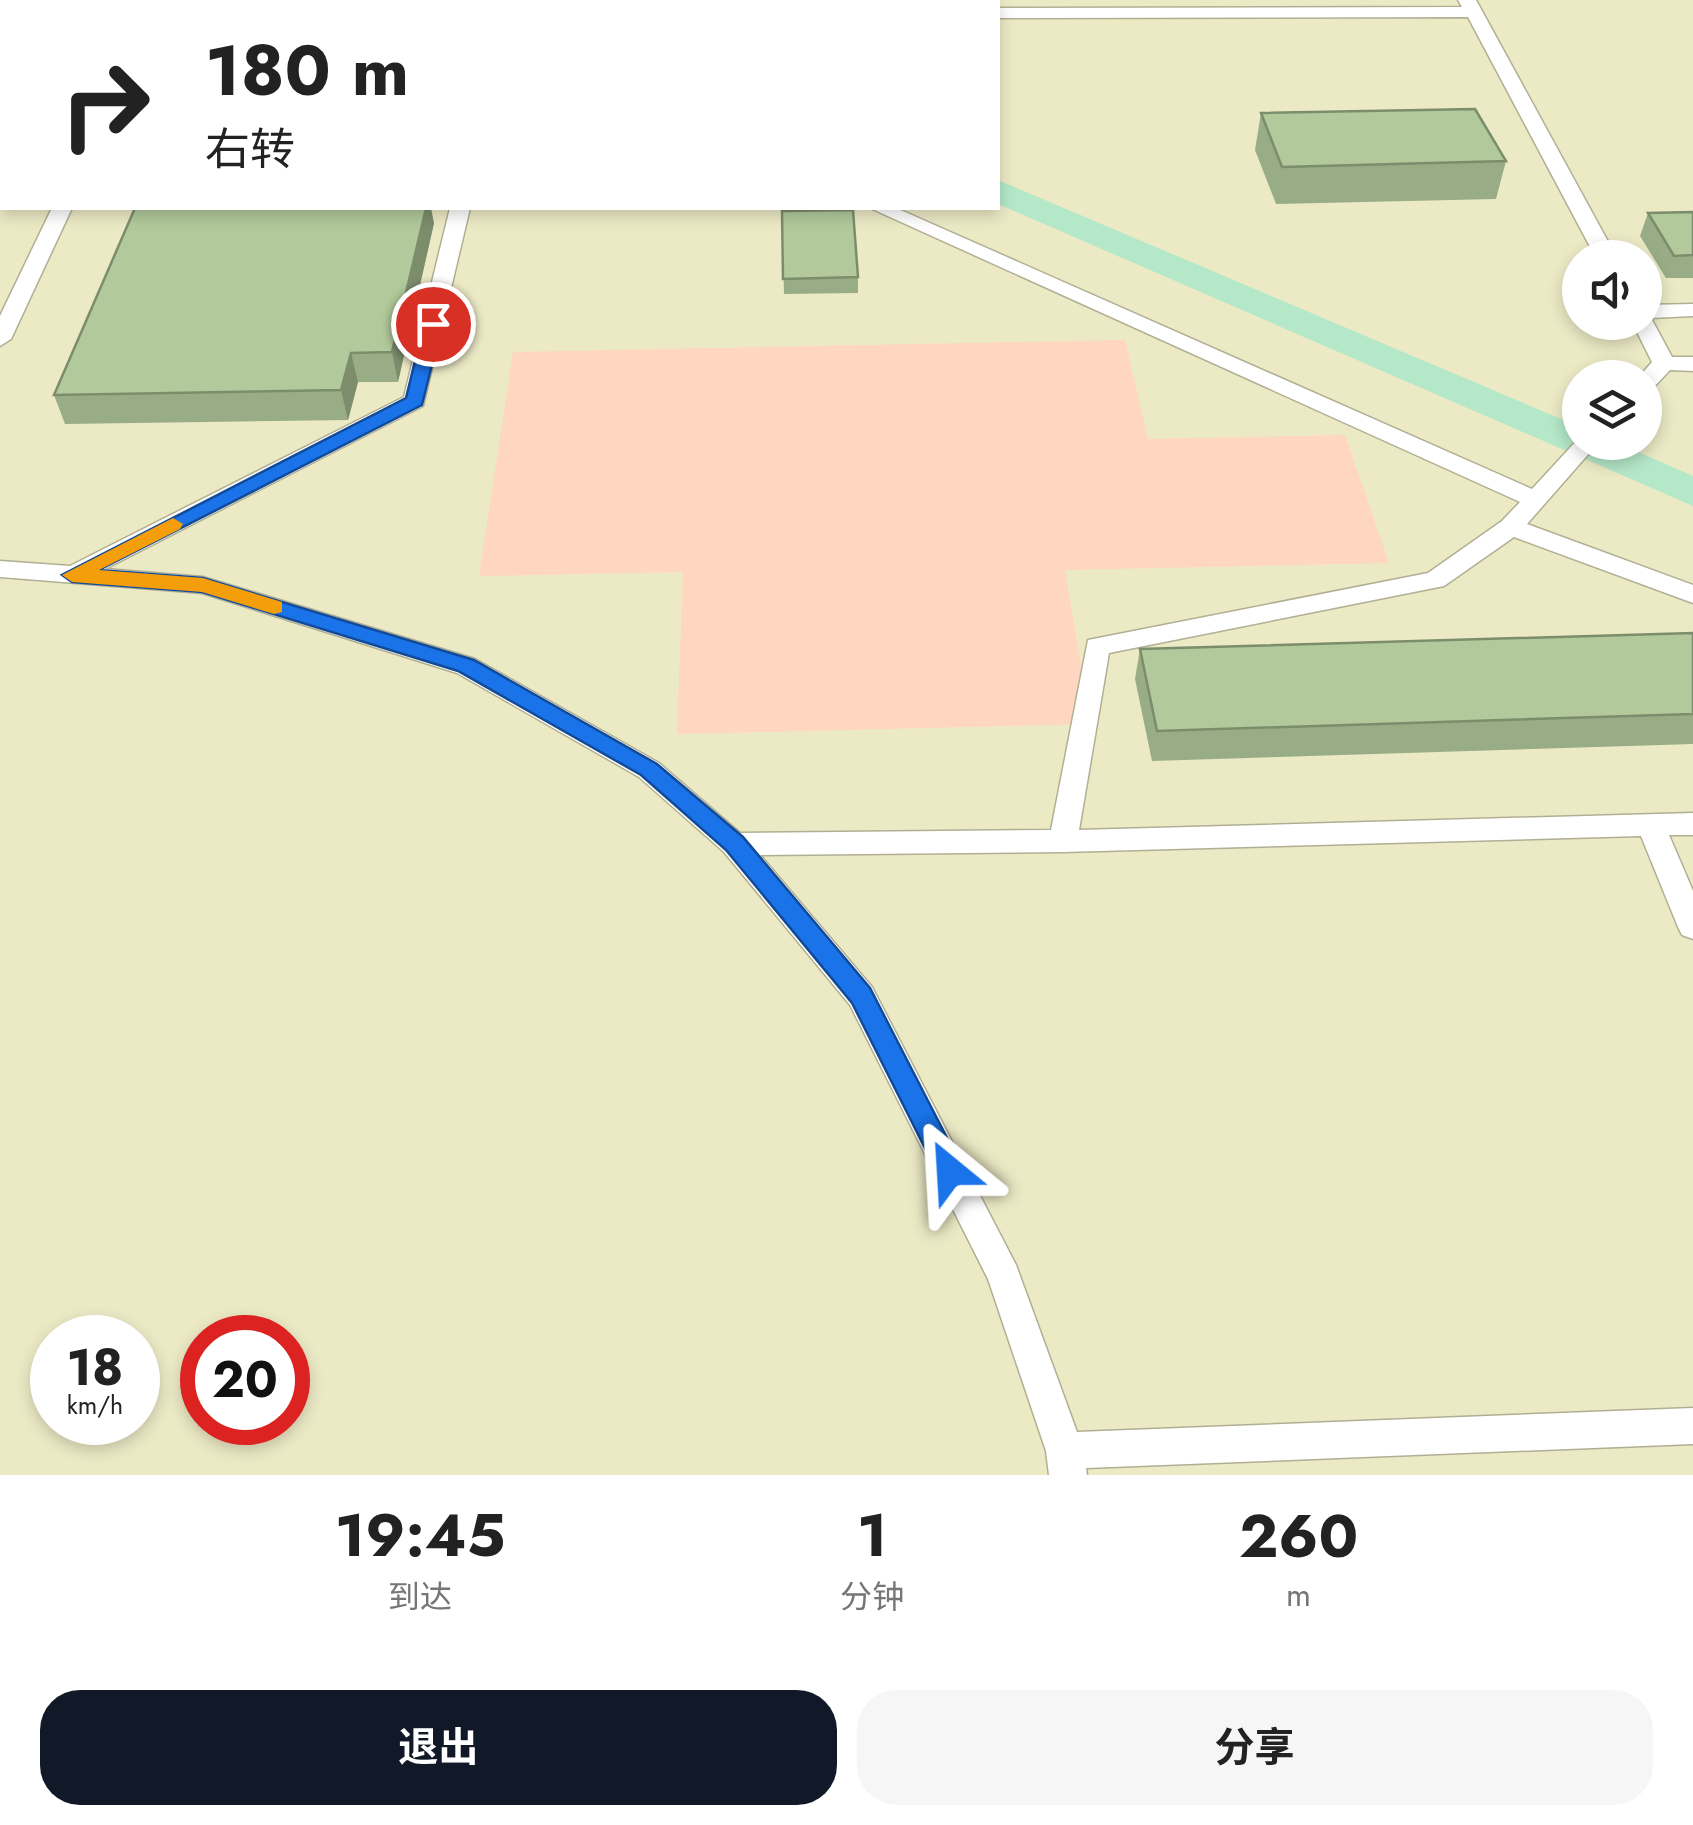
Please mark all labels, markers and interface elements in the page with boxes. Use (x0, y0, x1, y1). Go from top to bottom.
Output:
text: 180 m (205, 20, 409, 121)
icon: right (40, 40, 170, 170)
text: 右转 (205, 117, 295, 182)
map controls (1562, 240, 1662, 460)
button: sound (1562, 240, 1662, 340)
pin (391, 282, 476, 367)
icon: arrive (406, 297, 461, 352)
button: layers (1562, 360, 1662, 460)
position arrow (898, 1119, 1002, 1223)
speed limit sign: 20 (180, 1315, 310, 1445)
text: 18 (67, 1331, 123, 1404)
text: km/h (67, 1387, 123, 1423)
text: 19:45 (335, 1492, 505, 1579)
text: 1 (857, 1492, 887, 1579)
text: 260 (1239, 1493, 1358, 1580)
text: m (1286, 1572, 1311, 1618)
text: 到达 (388, 1574, 452, 1620)
text: 分钟 (840, 1574, 904, 1620)
button: 退出 (40, 1690, 837, 1805)
button: 分享 (857, 1690, 1653, 1805)

